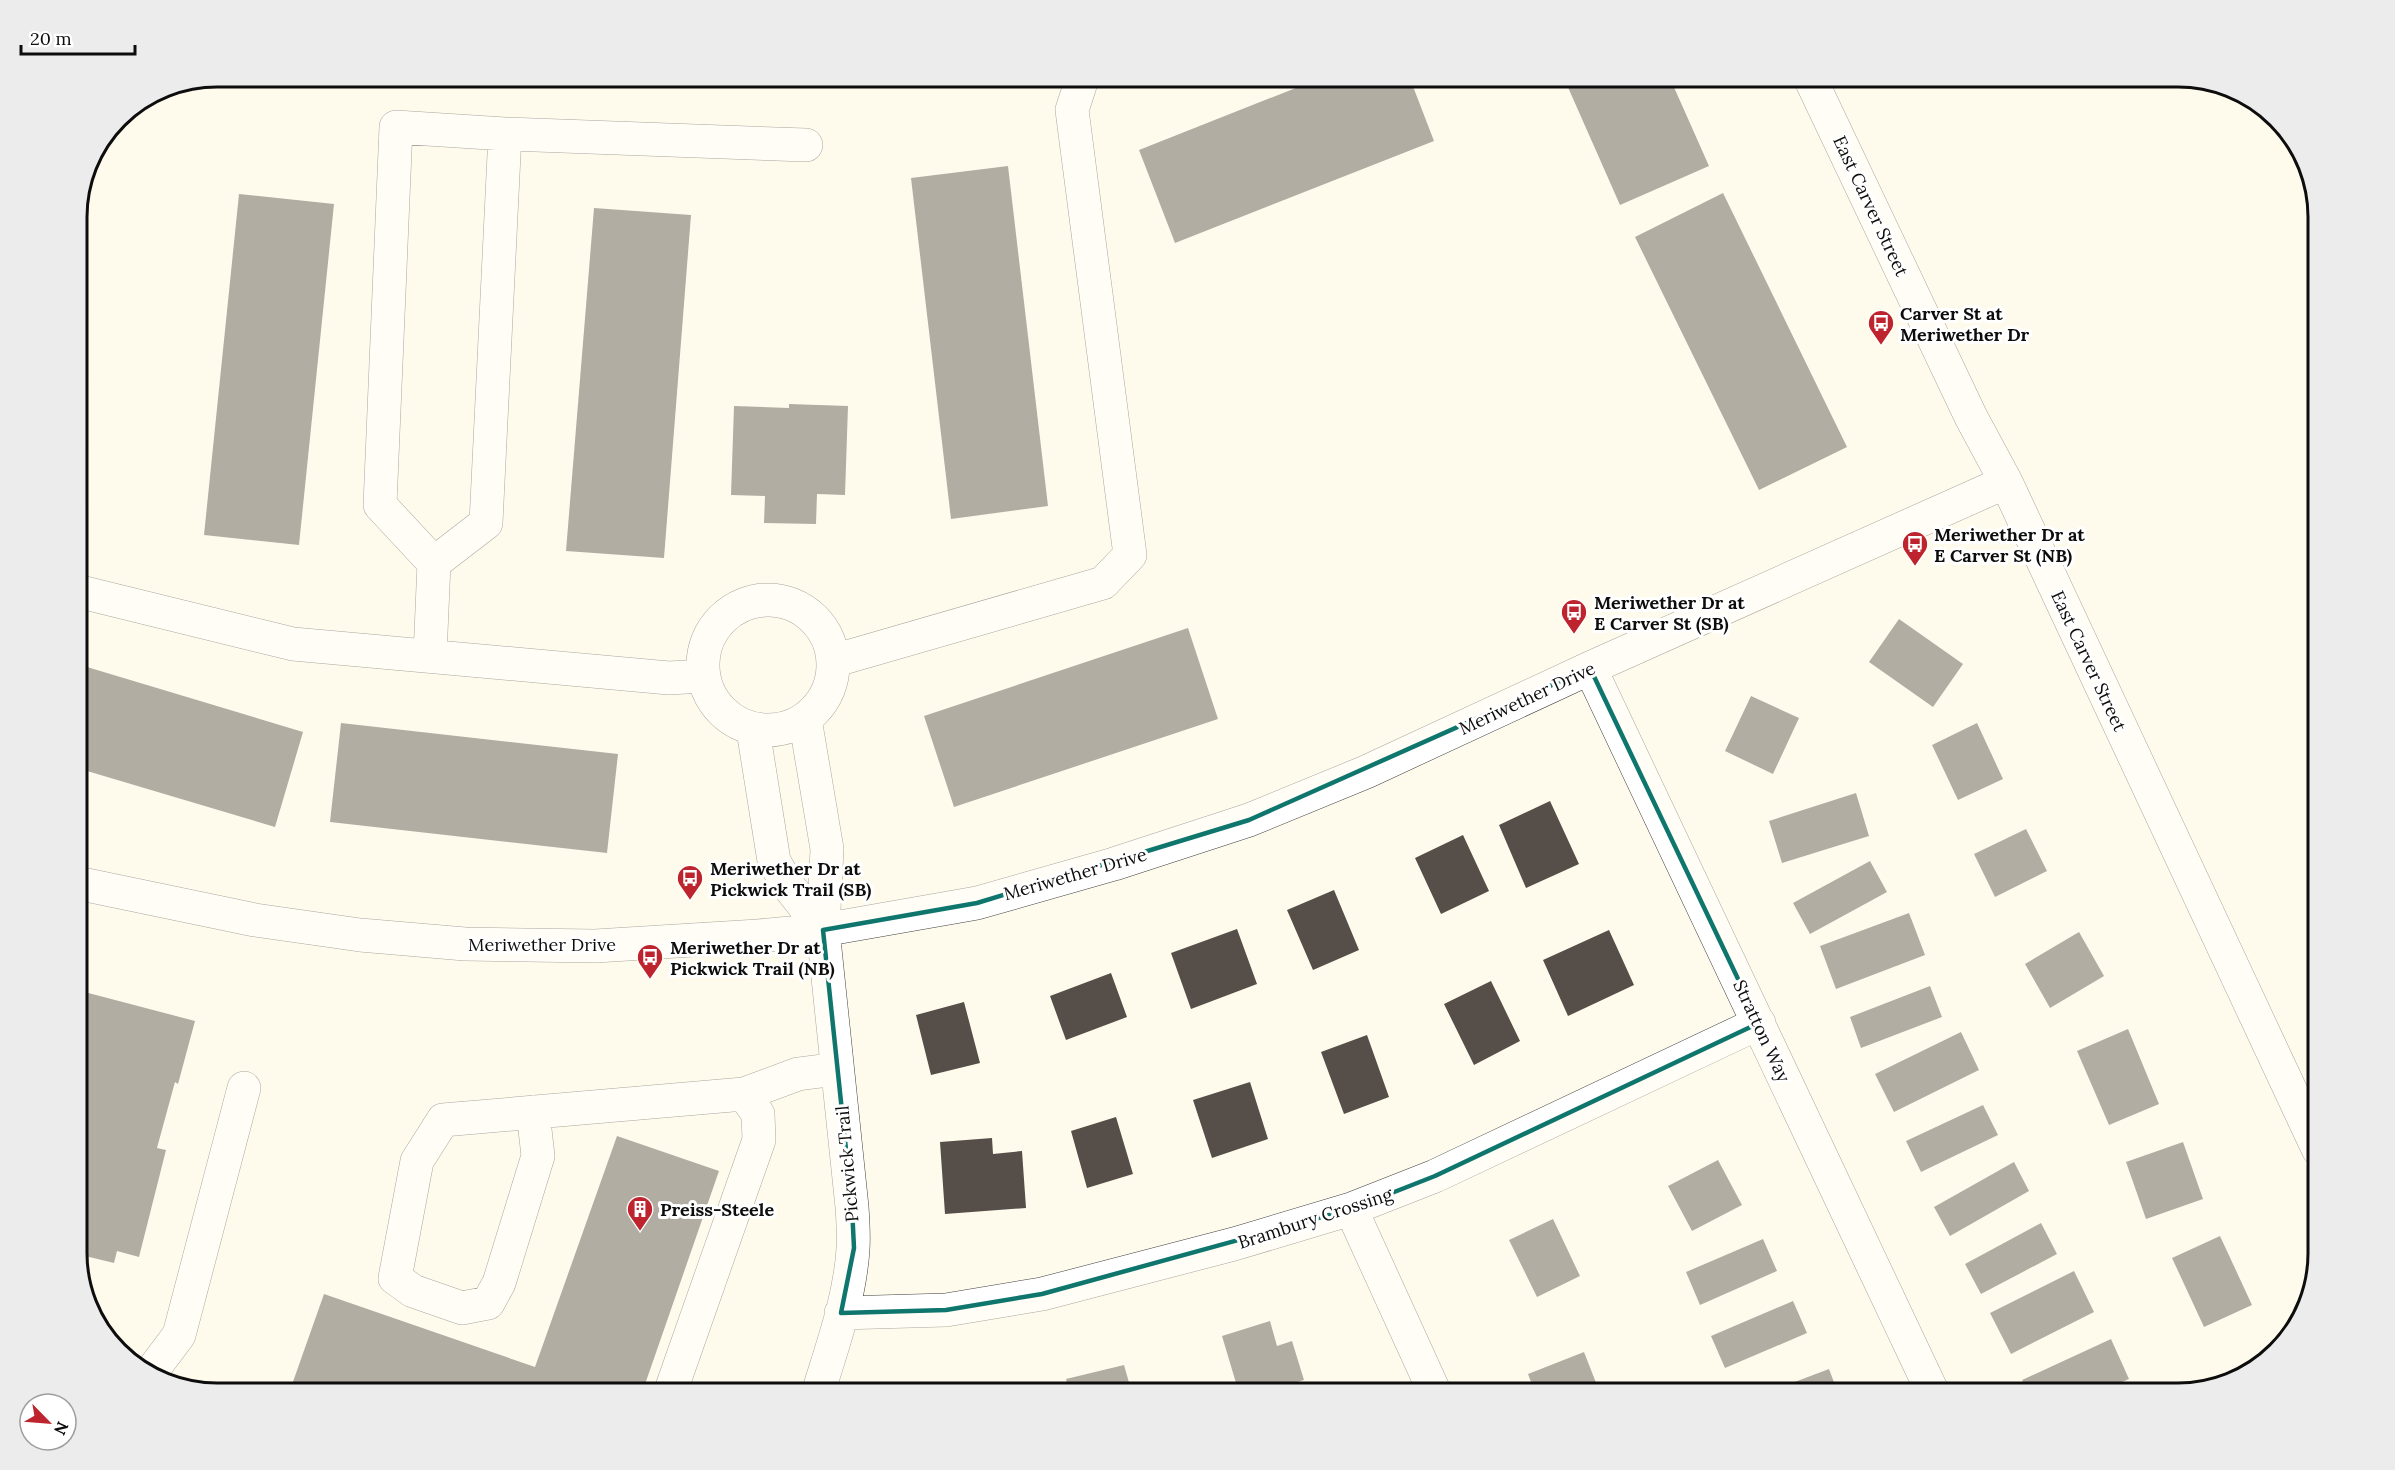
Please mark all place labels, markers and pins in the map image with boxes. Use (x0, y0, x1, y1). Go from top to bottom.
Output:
place label: Carver St at Meriwether Dr (1900, 302, 2030, 346)
bus stop icon: Carver St at Meriwether Dr (1866, 308, 1896, 346)
place label: Meriwether Dr at E Carver St (NB) (1934, 523, 2085, 567)
bus stop icon: Meriwether Dr at E Carver St (NB) (1900, 529, 1930, 567)
place label: Meriwether Dr at E Carver St (SB) (1594, 591, 1745, 635)
bus stop icon: Meriwether Dr at E Carver St (SB) (1559, 597, 1589, 635)
place label: Meriwether Dr at Pickwick Trail (SB) (710, 857, 871, 901)
bus stop icon: Meriwether Dr at Pickwick Trail (SB) (675, 863, 705, 901)
place label: Meriwether Dr at Pickwick Trail (NB) (670, 936, 835, 980)
bus stop icon: Meriwether Dr at Pickwick Trail (NB) (635, 942, 665, 980)
building icon: Preiss-Steele (625, 1194, 655, 1232)
place label: Preiss-Steele (660, 1198, 774, 1221)

